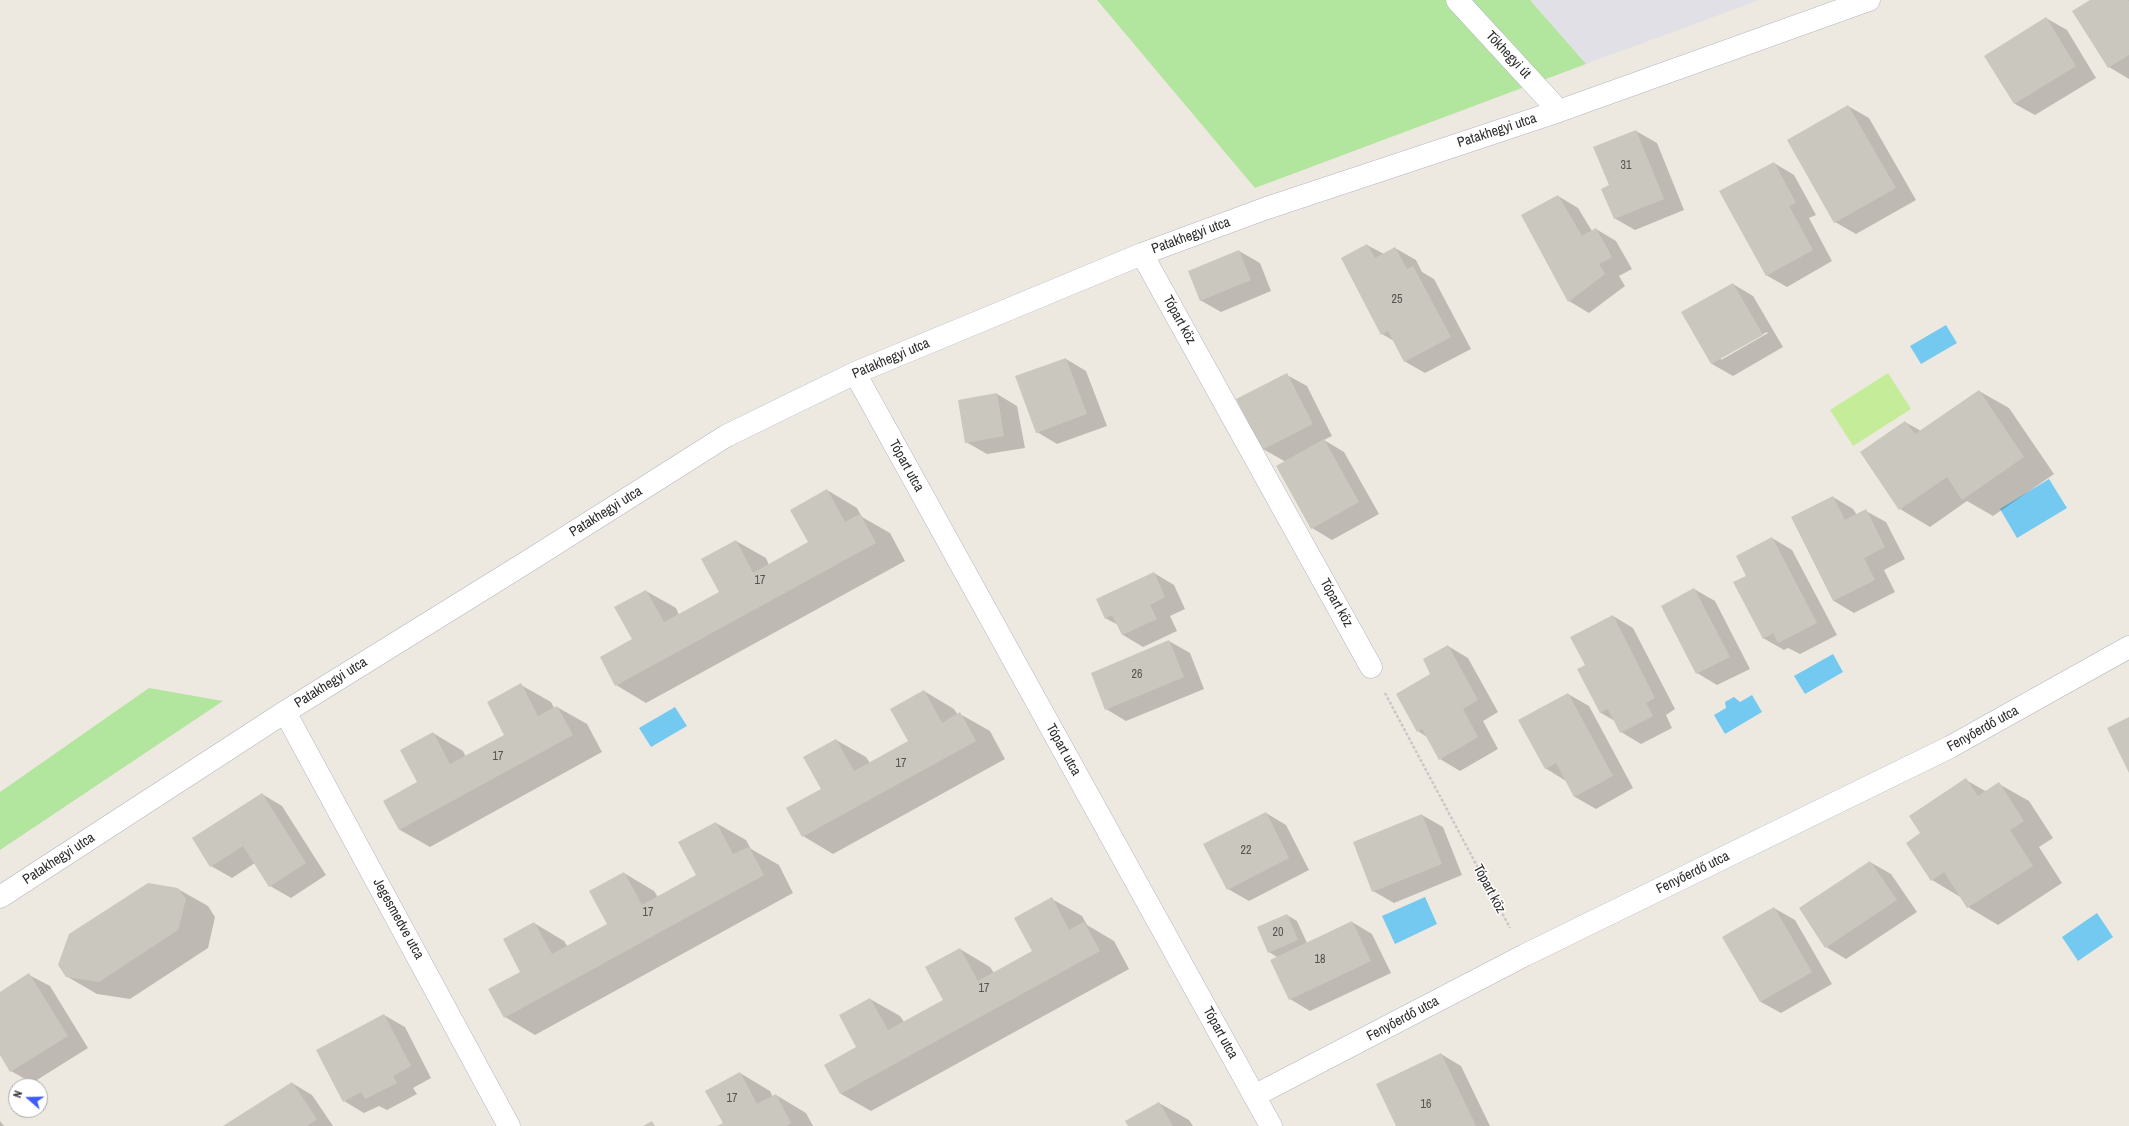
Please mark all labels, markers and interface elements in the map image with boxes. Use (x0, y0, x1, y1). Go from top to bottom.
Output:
street label: Tökhegyi út (1482, 28, 1534, 82)
street label: Patakhegyi utca (1455, 110, 1539, 152)
house number: 31 (1621, 159, 1631, 173)
street label: Patakhegyi utca (1149, 214, 1233, 258)
street label: Tópart köz (1159, 293, 1199, 347)
house number: 25 (1392, 293, 1402, 307)
street label: Patakhegyi utca (850, 335, 932, 383)
street label: Tópart utca (885, 437, 927, 495)
street label: Patakhegyi utca (567, 483, 645, 541)
house number: 17 (755, 574, 765, 588)
street label: Tópart köz (1316, 576, 1356, 630)
street label: Patakhegyi utca (292, 654, 370, 712)
house number: 26 (1132, 668, 1142, 682)
street label: Fenyőerdő utca (1944, 702, 2022, 756)
street label: Tópart utca (1042, 721, 1084, 779)
house number: 17 (493, 750, 503, 764)
house number: 17 (896, 757, 906, 771)
street label: Patakhegyi utca (20, 830, 98, 888)
house number: 22 (1241, 844, 1251, 858)
street label: Fenyőerdő utca (1654, 848, 1732, 898)
street label: Tópart köz (1469, 862, 1509, 916)
street label: Jegesmedve utca (369, 876, 427, 962)
house number: 17 (643, 906, 653, 920)
house number: 20 (1273, 926, 1283, 940)
house number: 18 (1315, 953, 1325, 967)
house number: 17 (979, 982, 989, 996)
street label: Fenyőerdő utca (1364, 993, 1442, 1045)
street label: Tópart utca (1199, 1004, 1241, 1062)
north arrow (8, 1078, 48, 1118)
text: N (10, 1089, 25, 1100)
house number: 17 (727, 1092, 737, 1106)
house number: 16 (1421, 1098, 1431, 1112)

